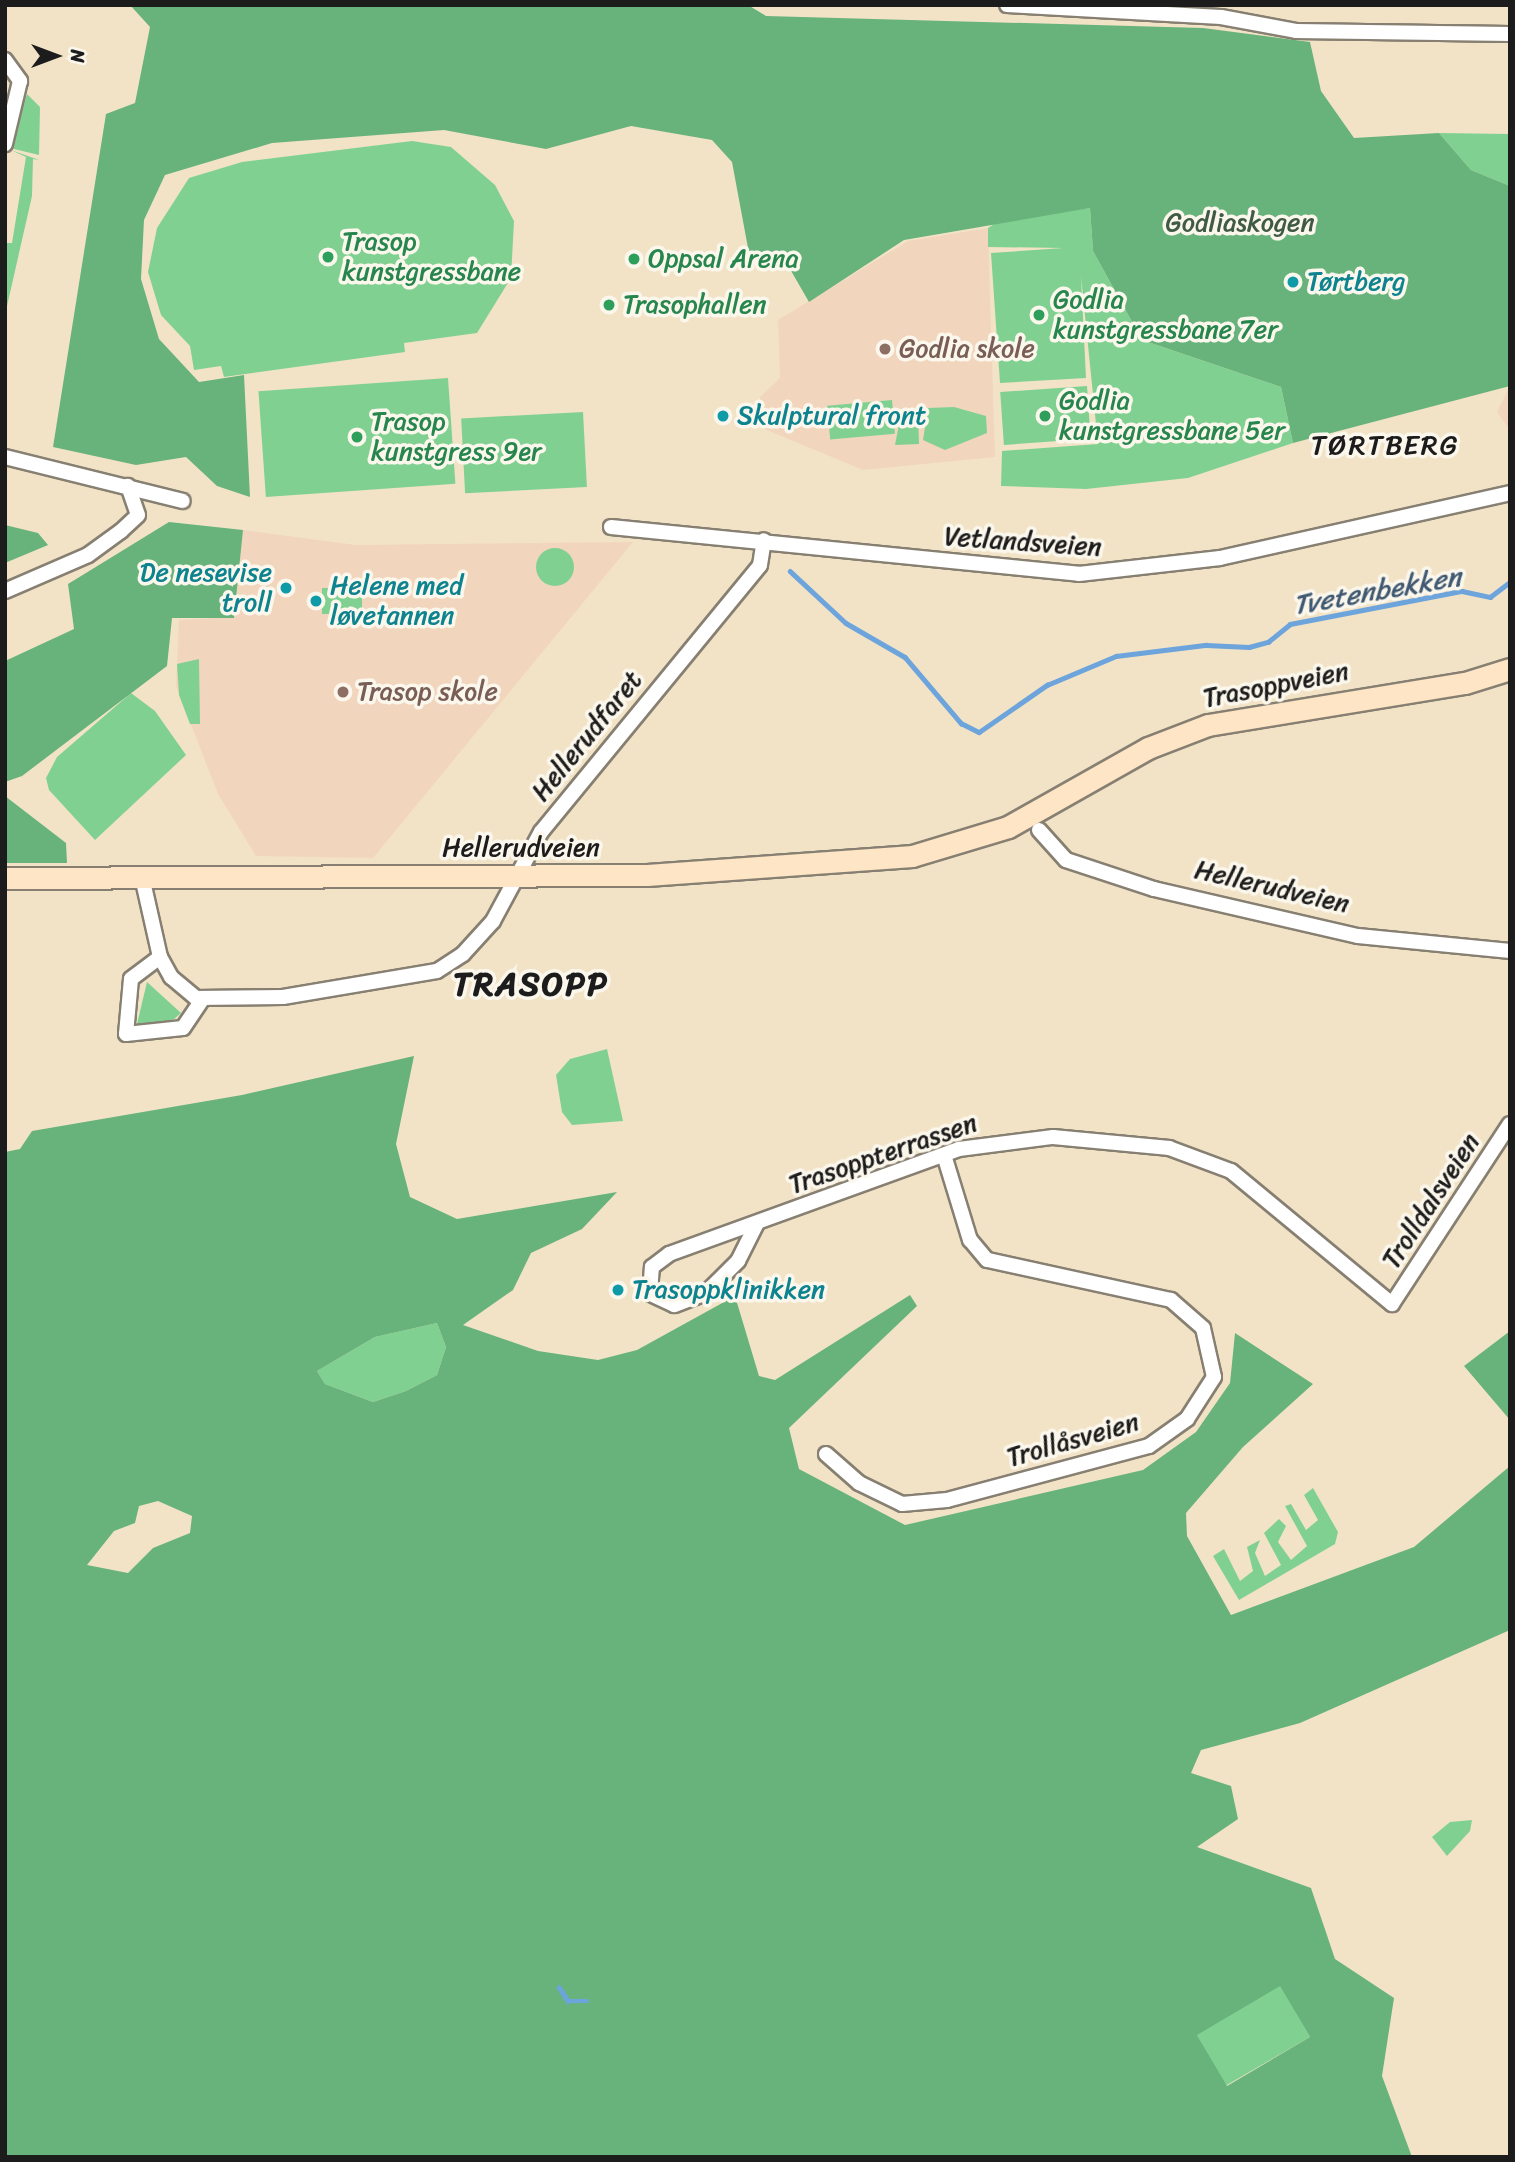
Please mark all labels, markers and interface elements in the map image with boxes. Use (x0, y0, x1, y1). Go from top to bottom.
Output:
north arrow (21, 21, 91, 91)
text: N (61, 49, 94, 63)
park label: Godliaskogen (1165, 207, 1315, 239)
place label: Trasop kunstgressbane (342, 226, 521, 288)
place label: Oppsal Arena (648, 243, 798, 275)
marker: Trasop kunstgressbane (320, 249, 336, 265)
marker: Oppsal Arena (626, 251, 642, 267)
place label: Tørtberg (1307, 266, 1405, 298)
marker: Tørtberg (1285, 274, 1301, 290)
place label: Godlia kunstgressbane 7er (1053, 284, 1278, 346)
place label: Trasophallen (623, 289, 767, 321)
marker: Trasophallen (601, 297, 617, 313)
marker: Godlia kunstgressbane 7er (1031, 307, 1047, 323)
place label: Godlia skole (899, 333, 1036, 365)
marker: Godlia skole (877, 341, 893, 357)
place label: Godlia kunstgressbane 5er (1059, 385, 1285, 446)
place label: Skulptural front (737, 400, 926, 432)
place label: Trasop kunstgress 9er (371, 406, 543, 467)
marker: Skulptural front (715, 408, 731, 424)
marker: Godlia kunstgressbane 5er (1037, 408, 1053, 424)
district label: TØRTBERG (1313, 428, 1457, 462)
marker: Trasop kunstgress 9er (349, 429, 365, 445)
street label: Vetlandsveien (943, 521, 1103, 563)
place label: De nesevise troll (139, 557, 272, 618)
water label: Tvetenbekken (1290, 560, 1464, 622)
place label: Helene med løvetannen (330, 570, 463, 632)
marker: De nesevise troll (278, 580, 294, 596)
marker: Helene med løvetannen (308, 593, 324, 609)
street label: Trasoppveien (1201, 656, 1351, 714)
street label: Hellerudfaret (525, 665, 649, 807)
place label: Trasop skole (357, 676, 498, 708)
marker: Trasop skole (335, 684, 351, 700)
street label: Hellerudveien (442, 832, 600, 864)
street label: Hellerudveien (1192, 854, 1352, 920)
district label: TRASOPP (456, 965, 606, 1005)
street label: Trasoppterrassen (785, 1107, 981, 1201)
street label: Trolldalsveien (1376, 1128, 1486, 1274)
place label: Trasoppklinikken (632, 1274, 825, 1306)
marker: Trasoppklinikken (610, 1282, 626, 1298)
street label: Trollåsveien (1003, 1406, 1143, 1474)

